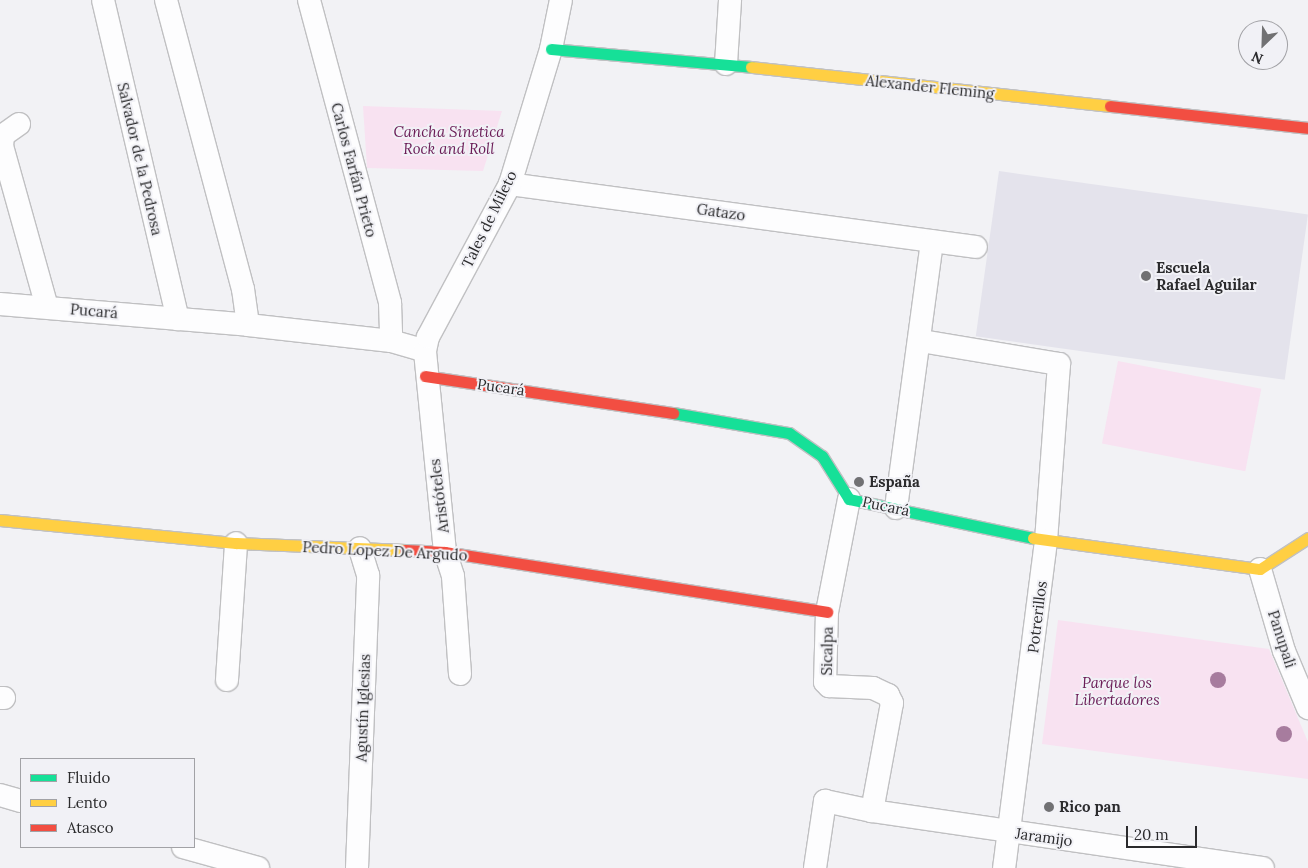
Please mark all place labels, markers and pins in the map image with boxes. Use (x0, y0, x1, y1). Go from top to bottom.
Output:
place label: Escuela Rafael Aguilar (1156, 258, 1257, 293)
marker: Escuela Rafael Aguilar (1140, 270, 1152, 282)
place label: España (869, 473, 920, 491)
marker: España (853, 476, 865, 488)
place label: Rico pan (1059, 798, 1121, 816)
marker: Rico pan (1043, 801, 1055, 813)

